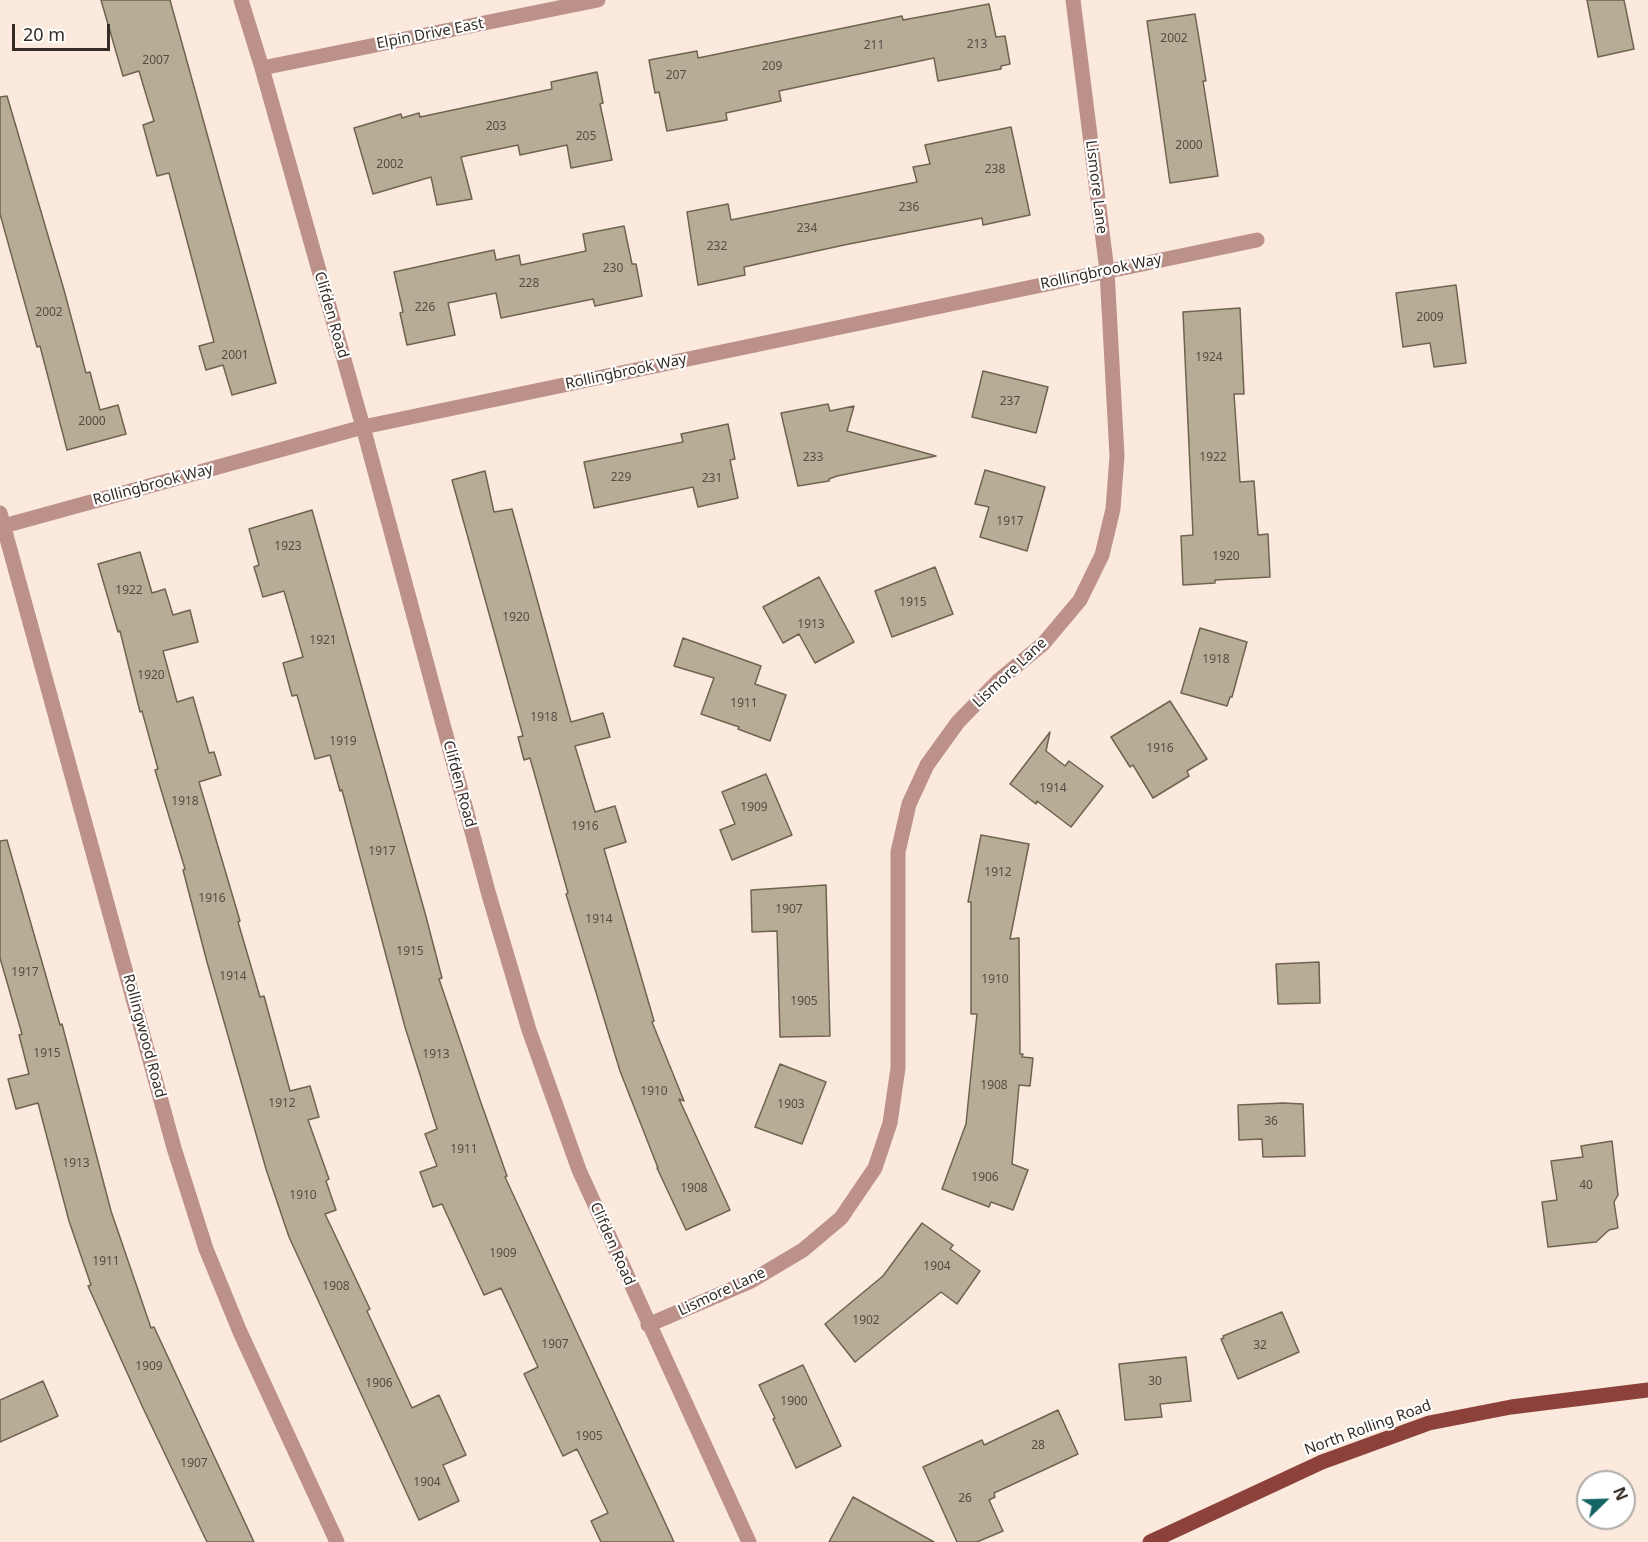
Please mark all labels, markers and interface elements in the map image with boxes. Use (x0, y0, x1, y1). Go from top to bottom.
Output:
scale bar (15, 12, 112, 50)
street label: Elpin Drive East (375, 15, 485, 53)
text: 20 m (23, 22, 65, 46)
house number: 2002 (1160, 32, 1188, 46)
house number: 213 (967, 38, 987, 52)
house number: 211 (864, 39, 884, 53)
house number: 2007 (142, 54, 170, 68)
house number: 209 (762, 60, 782, 74)
house number: 207 (666, 69, 686, 83)
house number: 203 (486, 120, 506, 134)
house number: 205 (576, 130, 596, 144)
street label: Lismore Lane (1081, 139, 1111, 235)
house number: 2000 (1175, 139, 1203, 153)
house number: 2002 (376, 158, 404, 172)
house number: 238 (985, 163, 1005, 177)
house number: 236 (899, 201, 919, 215)
house number: 234 (797, 222, 817, 236)
house number: 232 (707, 240, 727, 254)
street label: Rollingbrook Way (1039, 250, 1163, 294)
house number: 230 (603, 262, 623, 276)
street label: Clifden Road (310, 270, 352, 360)
house number: 228 (519, 277, 539, 291)
house number: 226 (415, 301, 435, 315)
house number: 2002 (35, 306, 63, 320)
house number: 2009 (1416, 311, 1444, 325)
house number: 2001 (221, 349, 249, 363)
street label: Rollingbrook Way (564, 350, 688, 394)
house number: 1924 (1195, 351, 1223, 365)
house number: 237 (1000, 395, 1020, 409)
house number: 2000 (78, 415, 106, 429)
house number: 233 (803, 451, 823, 465)
house number: 1922 (1199, 451, 1227, 465)
street label: Rollingbrook Way (91, 460, 215, 510)
house number: 229 (611, 471, 631, 485)
house number: 231 (702, 472, 722, 486)
house number: 1917 (996, 515, 1024, 529)
house number: 1923 (274, 540, 302, 554)
house number: 1920 (1212, 550, 1240, 564)
house number: 1922 (115, 584, 143, 598)
house number: 1915 (899, 596, 927, 610)
house number: 1920 (502, 611, 530, 625)
house number: 1913 (797, 618, 825, 632)
house number: 1921 (309, 634, 337, 648)
street label: Lismore Lane (969, 634, 1051, 712)
house number: 1918 (1202, 653, 1230, 667)
house number: 1920 (137, 669, 165, 683)
house number: 1911 (730, 697, 758, 711)
house number: 1918 (530, 711, 558, 725)
house number: 1919 (329, 735, 357, 749)
street label: Clifden Road (439, 739, 479, 829)
house number: 1916 (1146, 742, 1174, 756)
house number: 1914 (1039, 782, 1067, 796)
house number: 1918 (171, 795, 199, 809)
house number: 1909 (740, 801, 768, 815)
house number: 1916 (571, 820, 599, 834)
house number: 1917 (368, 845, 396, 859)
house number: 1912 (984, 866, 1012, 880)
house number: 1916 (198, 892, 226, 906)
house number: 1907 (775, 903, 803, 917)
house number: 1914 (585, 913, 613, 927)
house number: 1915 (396, 945, 424, 959)
house number: 1917 (11, 966, 39, 980)
house number: 1914 (219, 970, 247, 984)
street label: Rollingwood Road (119, 972, 169, 1100)
house number: 1910 (981, 973, 1009, 987)
house number: 1905 (790, 995, 818, 1009)
house number: 1915 (33, 1047, 61, 1061)
house number: 1913 (422, 1048, 450, 1062)
house number: 1908 (980, 1079, 1008, 1093)
house number: 1910 (640, 1085, 668, 1099)
house number: 1912 (268, 1097, 296, 1111)
house number: 1903 (777, 1098, 805, 1112)
house number: 36 (1264, 1115, 1278, 1129)
house number: 1911 (450, 1143, 478, 1157)
house number: 1913 (62, 1157, 90, 1171)
house number: 1906 (971, 1171, 999, 1185)
house number: 40 (1579, 1179, 1593, 1193)
house number: 1908 (680, 1182, 708, 1196)
house number: 1910 (289, 1189, 317, 1203)
street label: Clifden Road (586, 1200, 638, 1288)
house number: 1909 (489, 1247, 517, 1261)
house number: 1911 (92, 1255, 120, 1269)
house number: 1904 (923, 1260, 951, 1274)
street label: Lismore Lane (675, 1264, 769, 1320)
house number: 1908 (322, 1280, 350, 1294)
house number: 1902 (852, 1314, 880, 1328)
house number: 1907 (541, 1338, 569, 1352)
house number: 32 (1253, 1339, 1267, 1353)
house number: 1909 (135, 1360, 163, 1374)
house number: 30 (1148, 1375, 1162, 1389)
house number: 1906 (365, 1377, 393, 1391)
house number: 1900 (780, 1395, 808, 1409)
street label: North Rolling Road (1302, 1397, 1434, 1459)
house number: 1905 (575, 1430, 603, 1444)
house number: 28 (1031, 1439, 1045, 1453)
house number: 1907 (180, 1457, 208, 1471)
north arrow (1576, 1470, 1636, 1530)
house number: 1904 (413, 1476, 441, 1490)
text: N (1608, 1483, 1633, 1504)
house number: 26 (958, 1492, 972, 1506)

